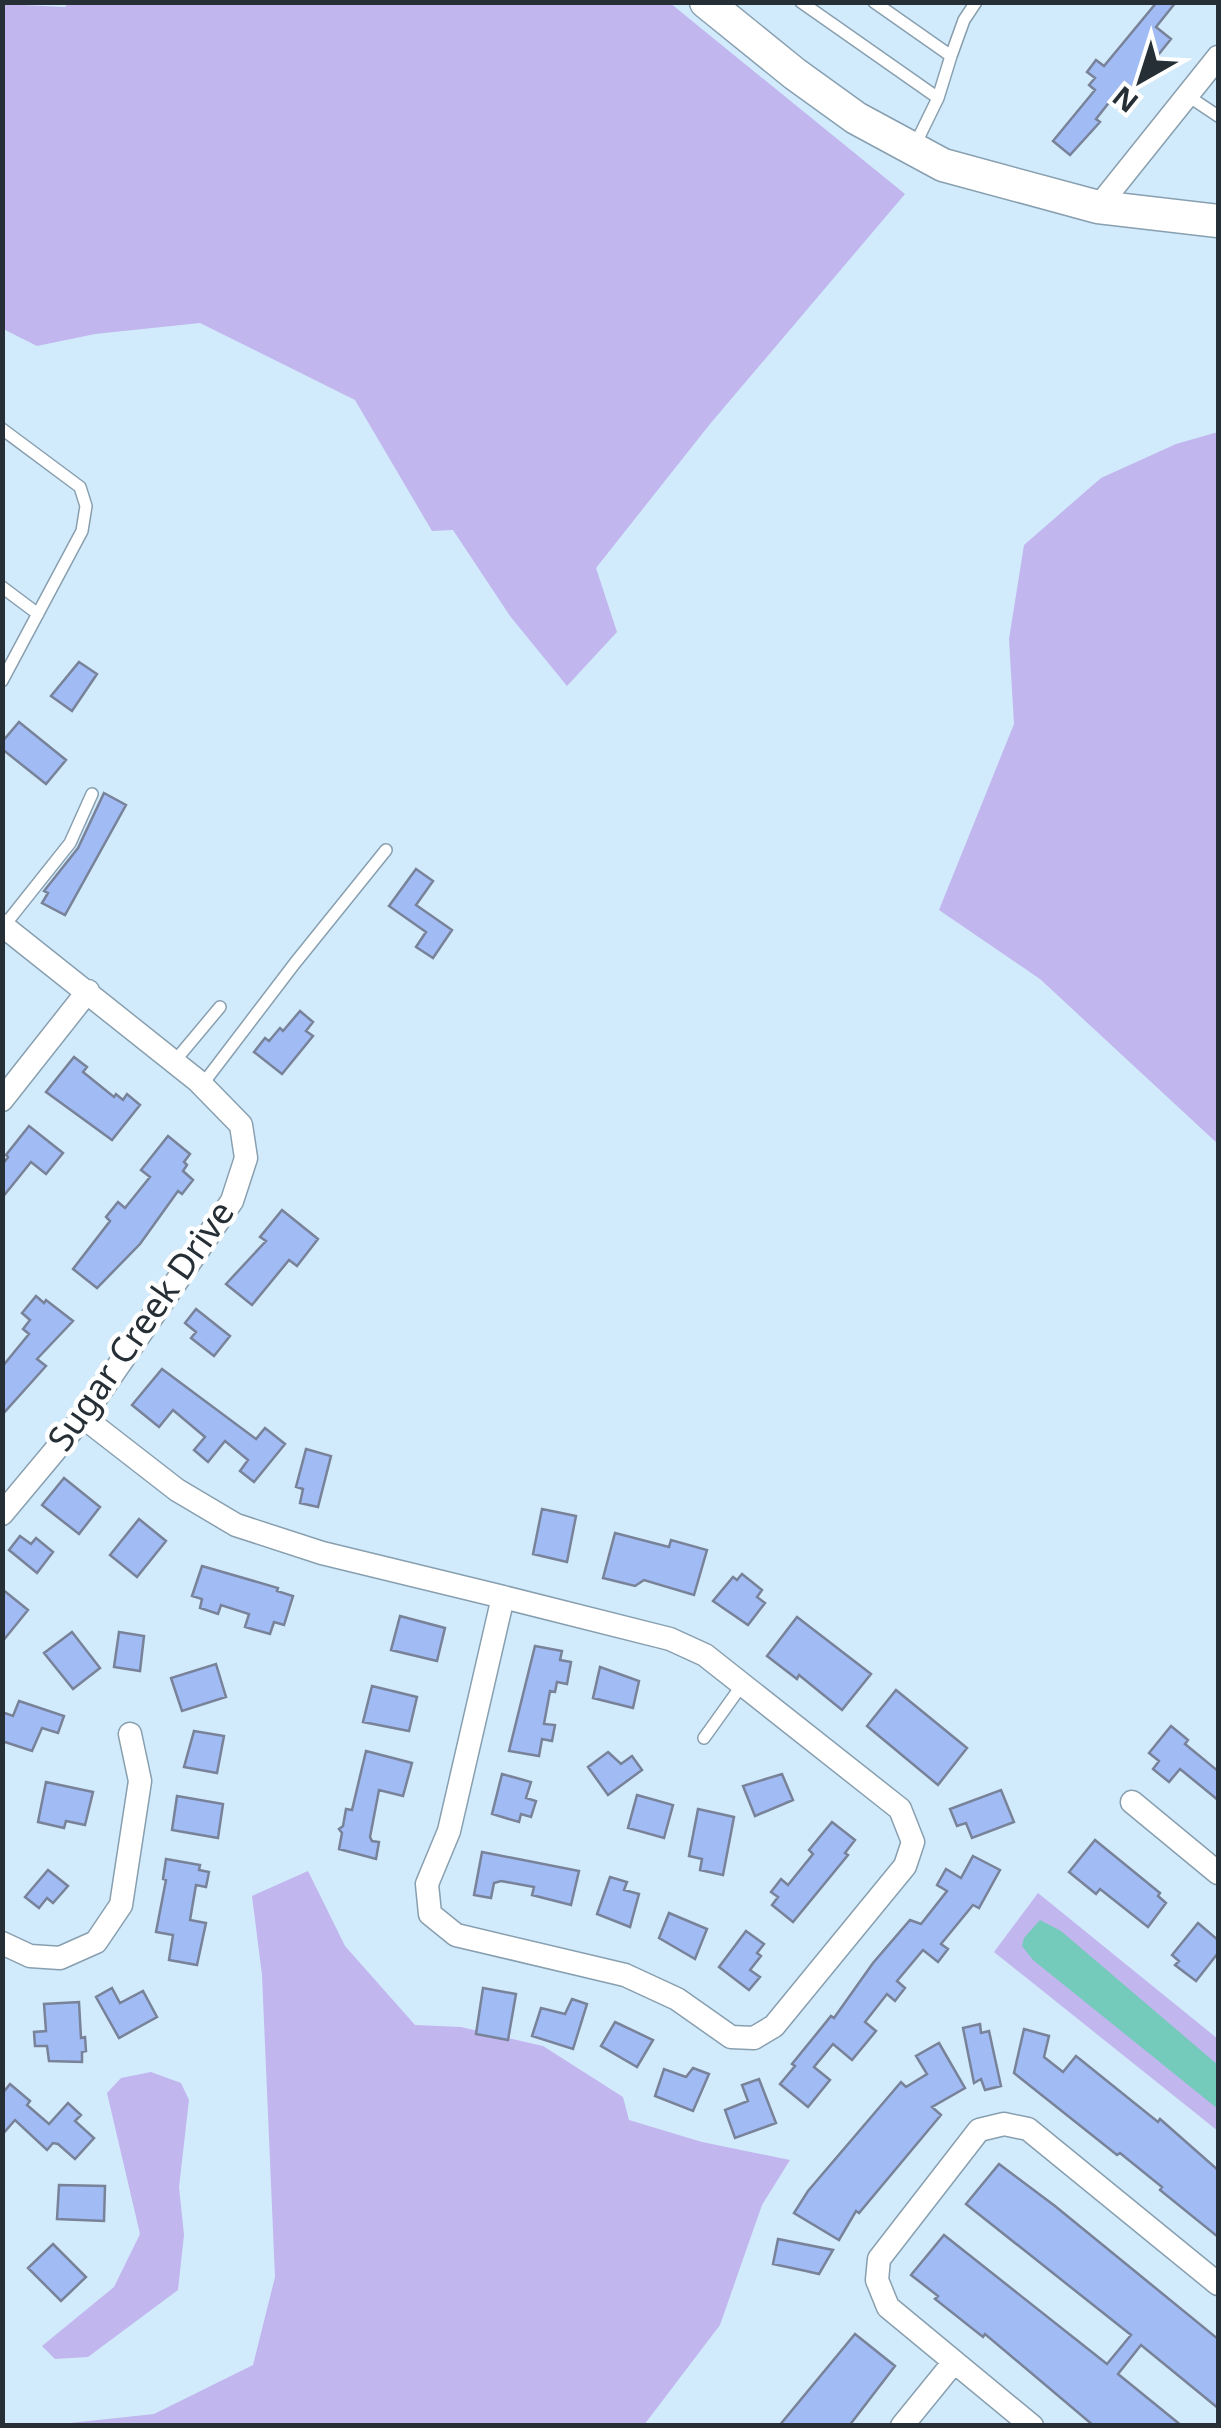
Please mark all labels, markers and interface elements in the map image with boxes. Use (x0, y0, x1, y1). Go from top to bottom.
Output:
north arrow (1091, 30, 1191, 130)
text: N (1104, 78, 1145, 122)
street label: Sugar Creek Drive (36, 1191, 244, 1460)

